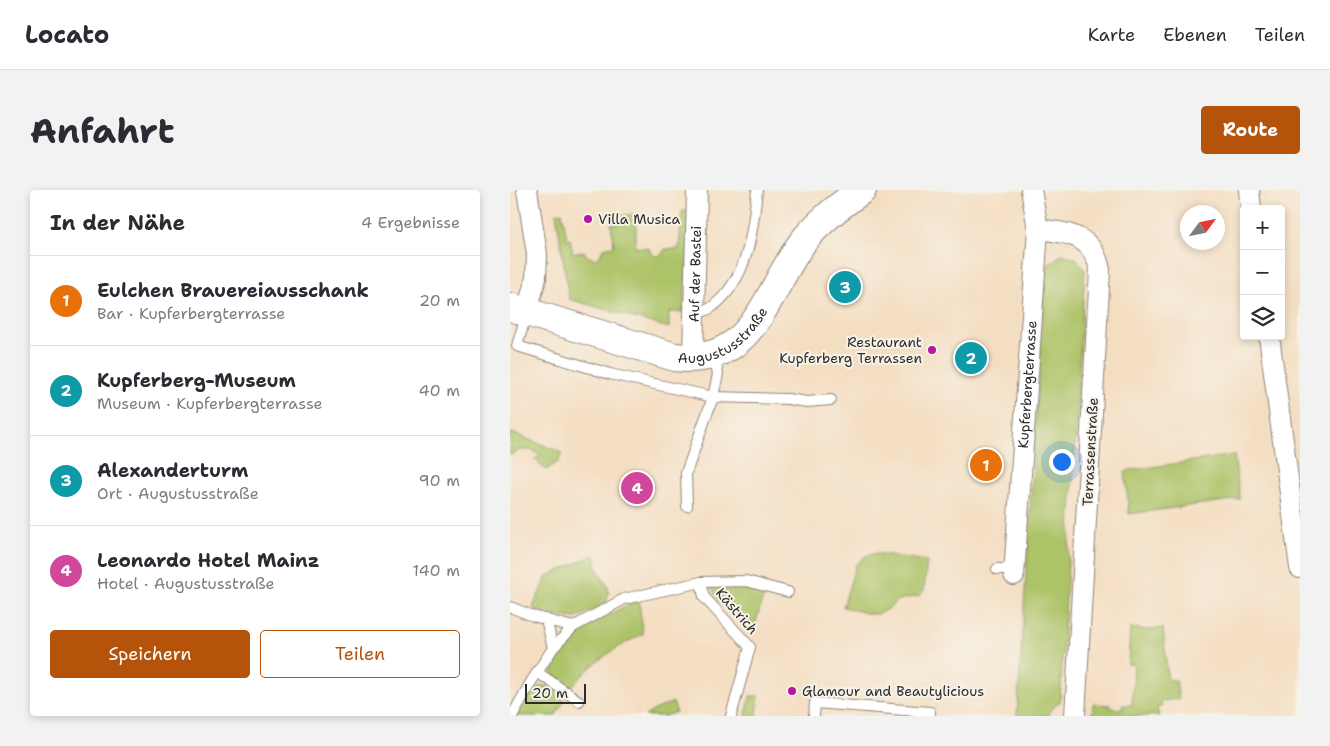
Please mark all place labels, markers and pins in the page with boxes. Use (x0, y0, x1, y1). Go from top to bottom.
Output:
place label: Villa Musica (598, 210, 681, 228)
marker: Villa Musica (582, 213, 594, 225)
pin: 3 (829, 268, 861, 306)
place label: Restaurant Kupferberg Terrassen (779, 333, 922, 367)
pin: 2 (955, 339, 987, 377)
marker: Restaurant Kupferberg Terrassen (926, 344, 938, 356)
pin: 1 (970, 446, 1002, 484)
pin: 4 (621, 469, 653, 507)
place label: Glamour and Beautylicious (802, 682, 984, 700)
marker: Glamour and Beautylicious (786, 685, 798, 697)

